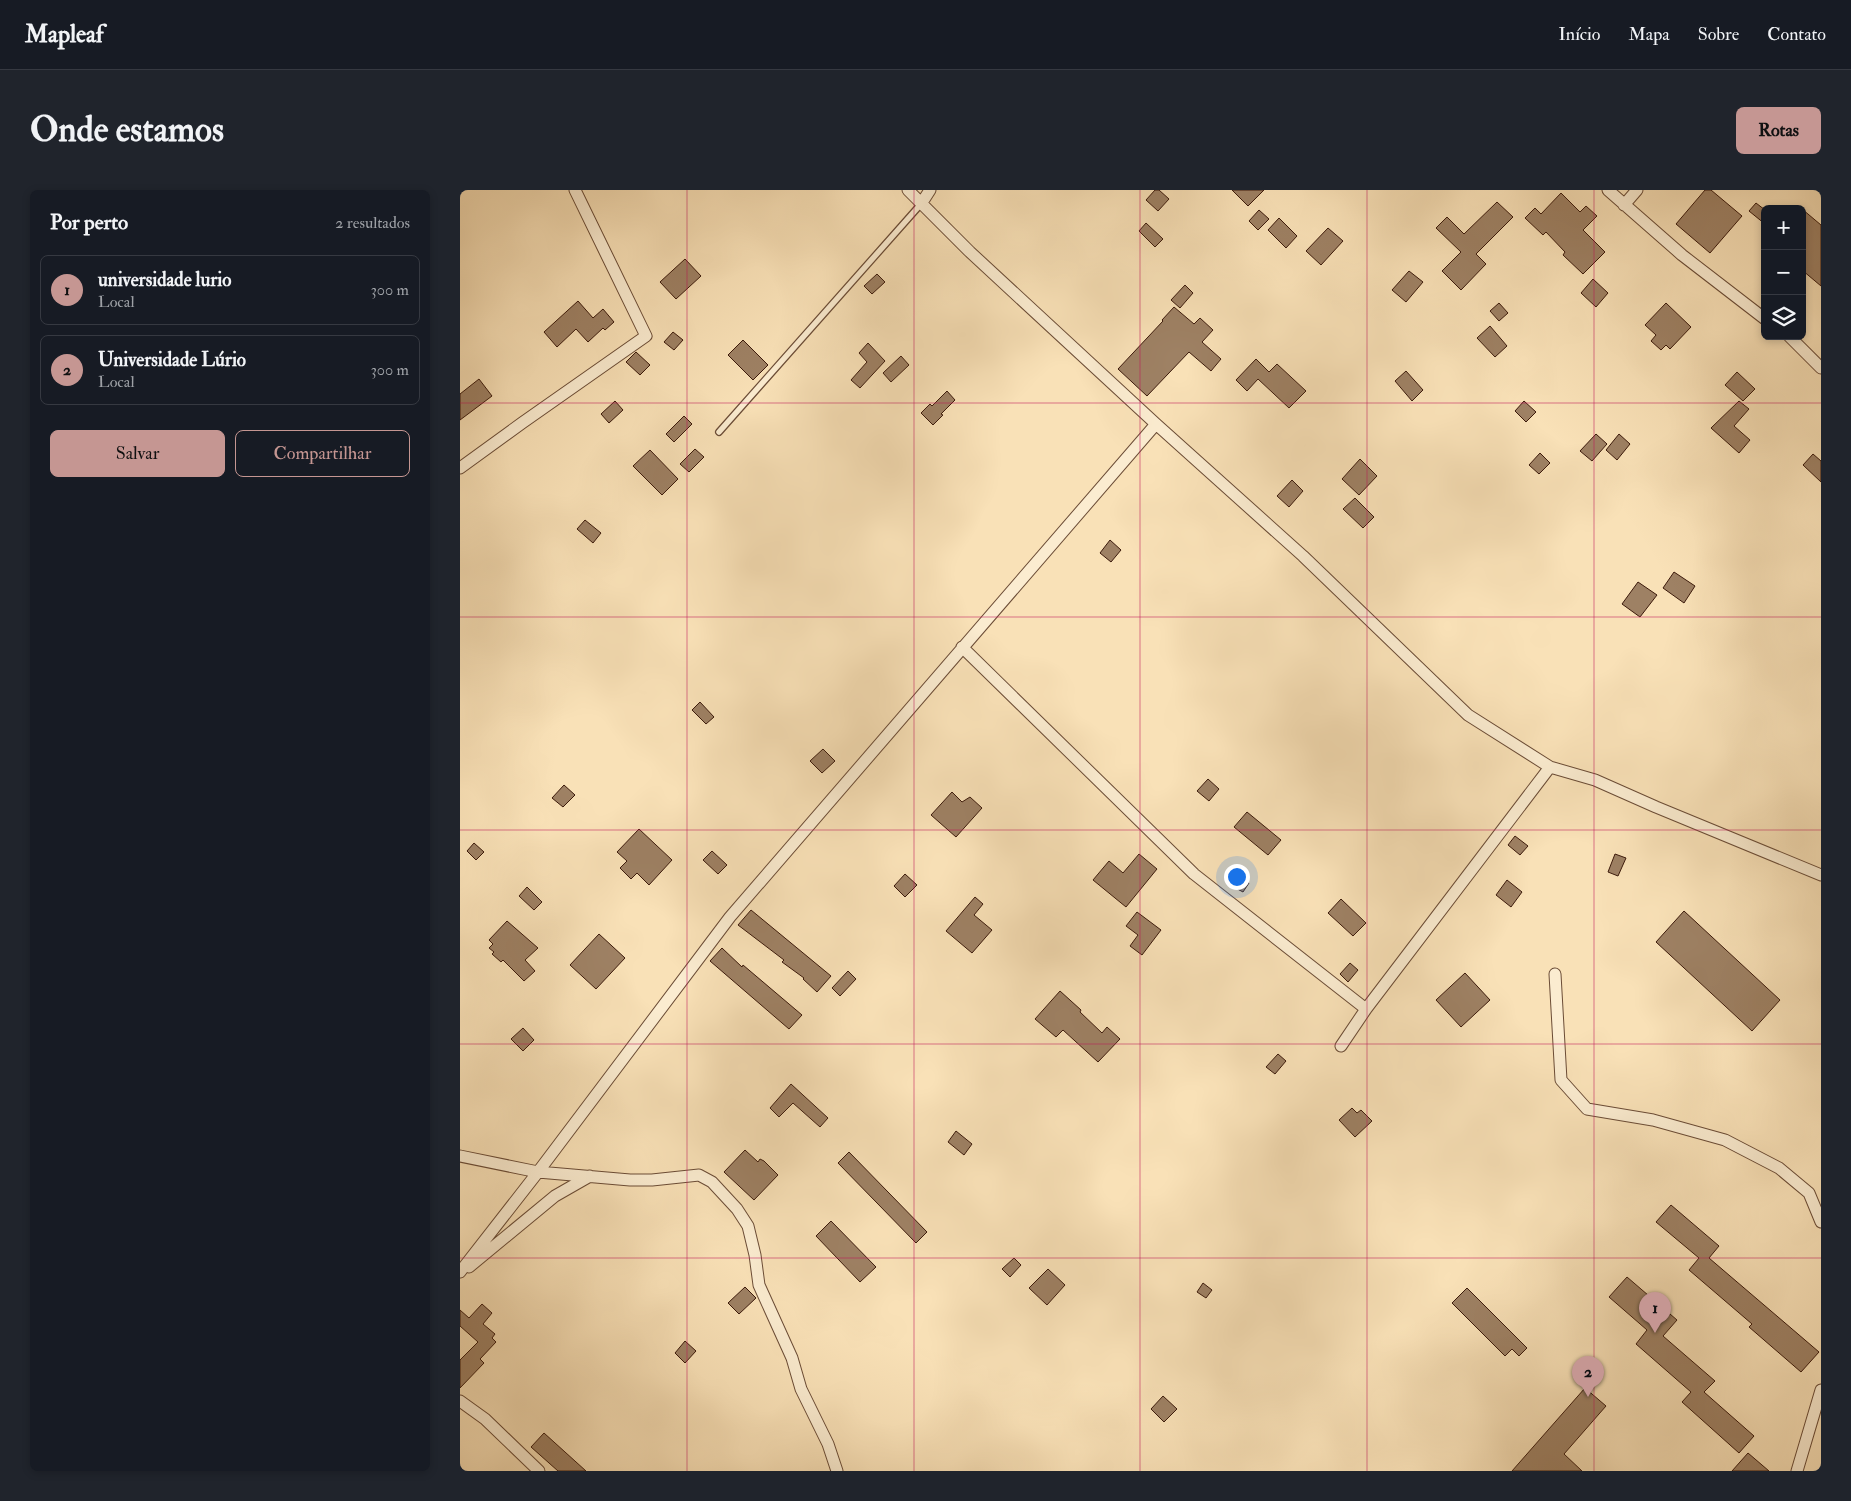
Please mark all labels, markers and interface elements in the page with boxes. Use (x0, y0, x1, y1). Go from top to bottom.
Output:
text: Mapleaf (25, 19, 104, 50)
text: Início (1559, 23, 1600, 46)
text: Mapa (1628, 23, 1670, 46)
text: Sobre (1698, 23, 1739, 46)
text: Contato (1767, 23, 1826, 46)
button: Rotas (1736, 107, 1821, 154)
text: Onde estamos (30, 108, 224, 152)
map controls (1761, 205, 1806, 340)
button: + (1761, 205, 1806, 250)
text: Por perto (50, 209, 128, 236)
text: 2 resultados (335, 213, 410, 233)
button: − (1761, 250, 1806, 295)
text: universidade lurio (98, 268, 231, 292)
text: 1 (64, 280, 70, 300)
text: 300 m (371, 280, 409, 300)
text: Local (98, 292, 135, 312)
button: layers (1761, 295, 1806, 340)
text: Universidade Lúrio (98, 348, 246, 372)
text: 2 (63, 360, 71, 380)
text: 300 m (371, 360, 409, 380)
text: Local (98, 372, 135, 392)
button: Salvar (50, 430, 225, 477)
button: Compartilhar (235, 430, 410, 477)
your location (1224, 864, 1250, 890)
pin: 1 (1639, 1292, 1671, 1333)
pin: 2 (1572, 1356, 1604, 1397)

